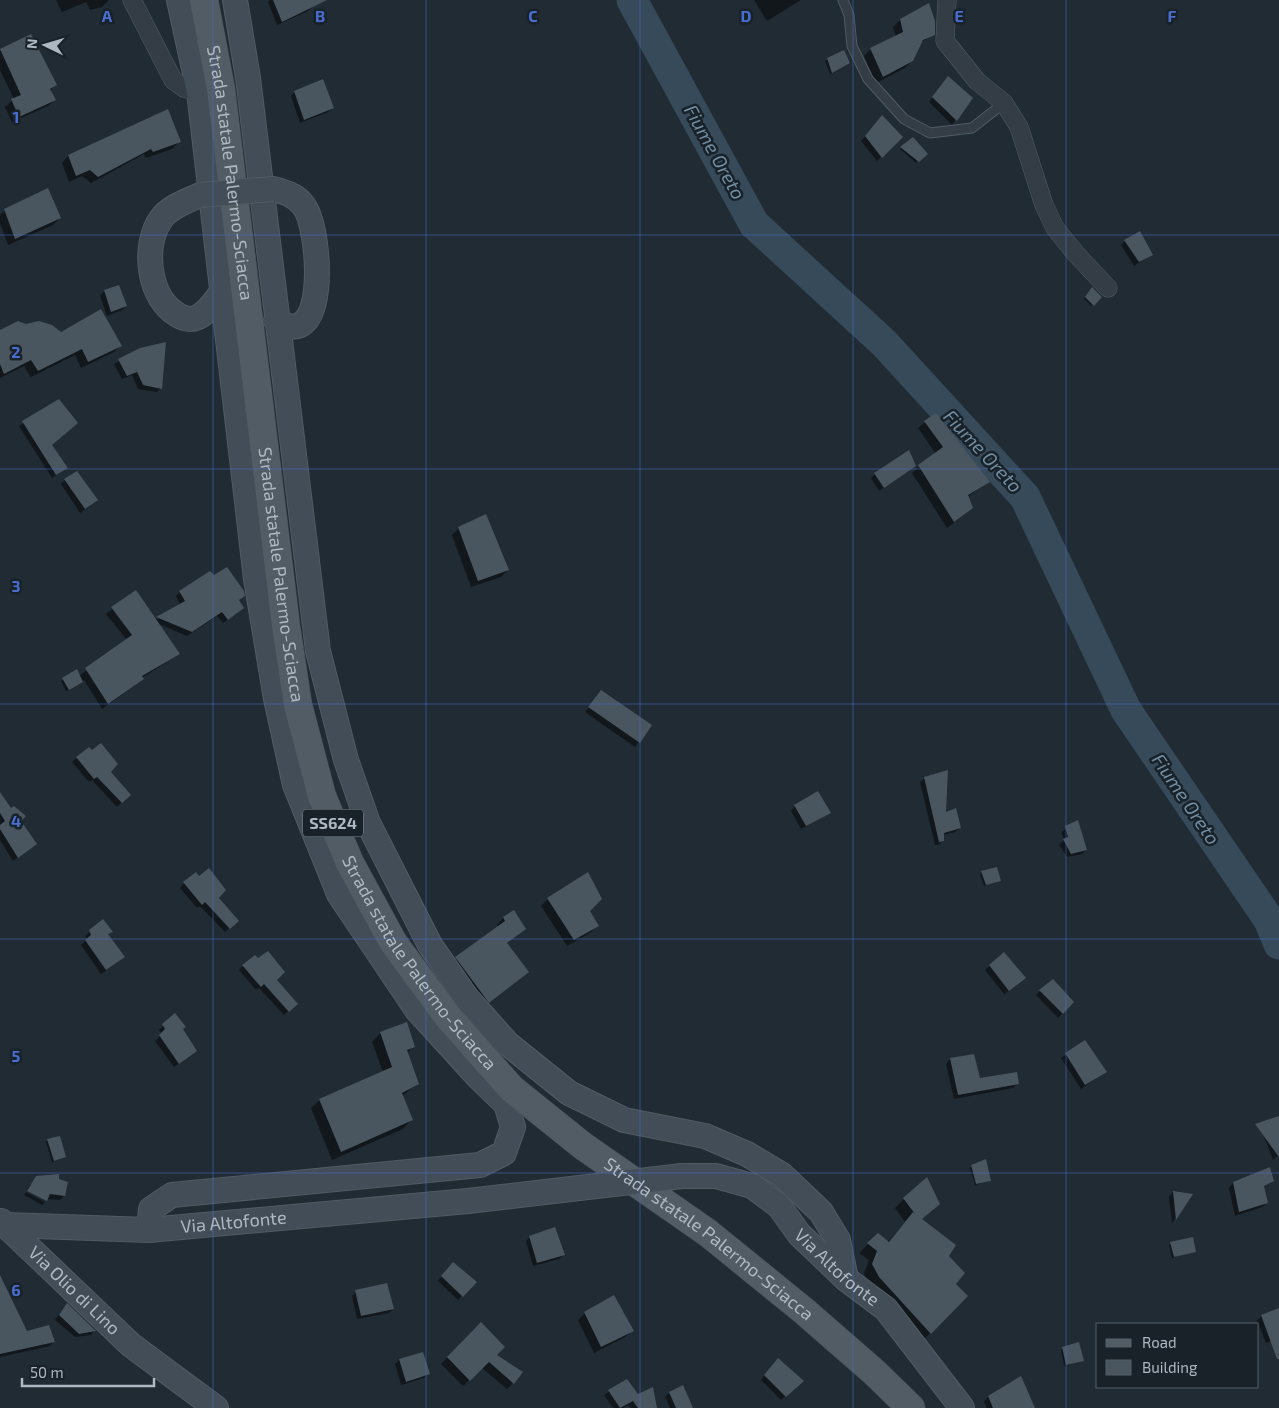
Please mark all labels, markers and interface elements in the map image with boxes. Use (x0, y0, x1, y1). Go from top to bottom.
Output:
text: A (102, 6, 113, 25)
text: B (315, 6, 325, 25)
text: C (528, 6, 538, 25)
text: D (741, 6, 752, 25)
text: E (954, 6, 964, 25)
text: F (1168, 6, 1177, 25)
north arrow (20, 20, 70, 70)
text: N (23, 38, 40, 50)
street label: Strada statale Palermo-Sciacca (203, 43, 259, 302)
water label: Fiume Oreto (680, 100, 751, 203)
text: 1 (13, 107, 19, 126)
text: 2 (11, 342, 21, 361)
water label: Fiume Oreto (939, 404, 1028, 497)
street label: Strada statale Palermo-Sciacca (254, 446, 309, 704)
text: 3 (11, 576, 21, 595)
water label: Fiume Oreto (1148, 749, 1225, 849)
road number: SS624 (303, 810, 363, 836)
text: 4 (11, 811, 21, 830)
street label: Strada statale Palermo-Sciacca (338, 852, 502, 1074)
text: 5 (12, 1046, 21, 1065)
street label: Strada statale Palermo-Sciacca (600, 1152, 819, 1325)
street label: Via Altofonte (180, 1206, 287, 1237)
street label: Via Altofonte (790, 1224, 884, 1310)
street label: Via Olio di Lino (24, 1241, 125, 1339)
text: 6 (11, 1280, 21, 1299)
legend (1096, 1323, 1259, 1388)
text: Road (1142, 1333, 1177, 1351)
scale bar (22, 1356, 155, 1388)
text: Building (1142, 1358, 1198, 1376)
text: 50 m (30, 1363, 64, 1381)

